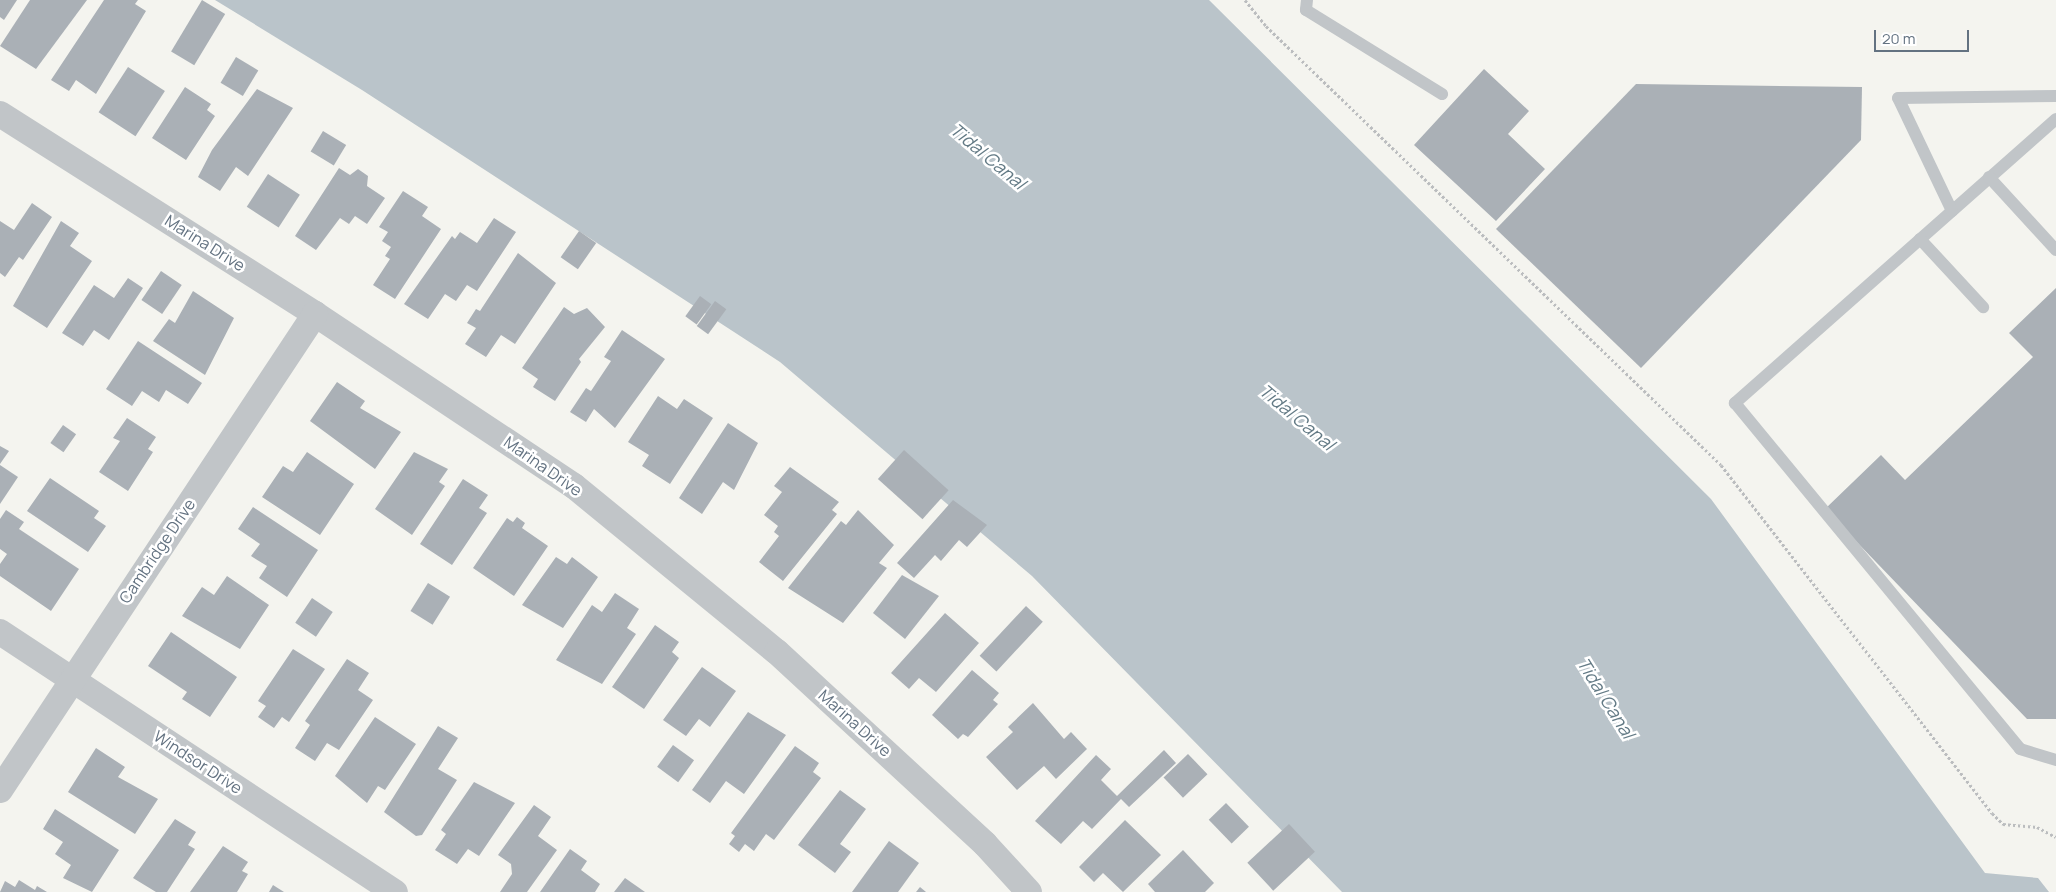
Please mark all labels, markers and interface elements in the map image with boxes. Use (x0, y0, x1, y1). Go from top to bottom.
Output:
scale bar (1876, 20, 1971, 52)
text: 20 m (1882, 28, 1915, 49)
water label: Tidal Canal (946, 118, 1030, 194)
street label: Marina Drive (161, 211, 249, 275)
water label: Tidal Canal (1255, 379, 1339, 455)
street label: Marina Drive (500, 432, 586, 500)
street label: Cambridge Drive (115, 495, 199, 607)
water label: Tidal Canal (1573, 654, 1639, 742)
street label: Marina Drive (815, 685, 895, 761)
street label: Windsor Drive (150, 726, 246, 798)

